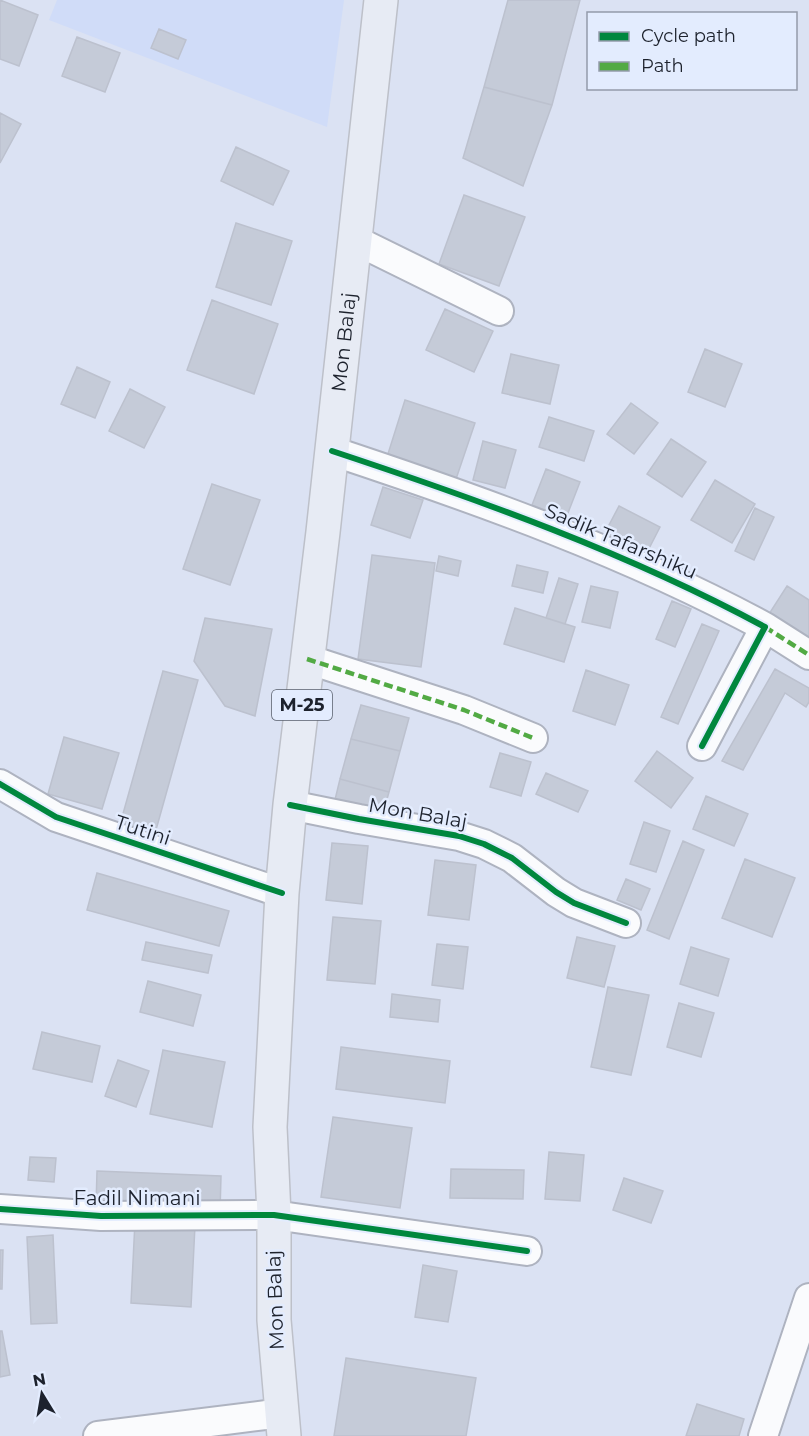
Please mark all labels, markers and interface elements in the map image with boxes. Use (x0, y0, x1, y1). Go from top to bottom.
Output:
legend (587, 12, 797, 90)
text: Cycle path (641, 25, 736, 47)
text: Path (641, 55, 684, 77)
street label: Mon Balaj (326, 291, 361, 393)
street label: Sadik Tafarshiku (541, 498, 701, 584)
road number: M-25 (272, 690, 332, 720)
street label: Mon Balaj (367, 793, 469, 833)
street label: Tutini (112, 810, 174, 850)
street label: Fadil Nimani (73, 1186, 201, 1210)
street label: Mon Balaj (261, 1250, 289, 1350)
north arrow (12, 1364, 72, 1424)
text: N (31, 1369, 47, 1390)

